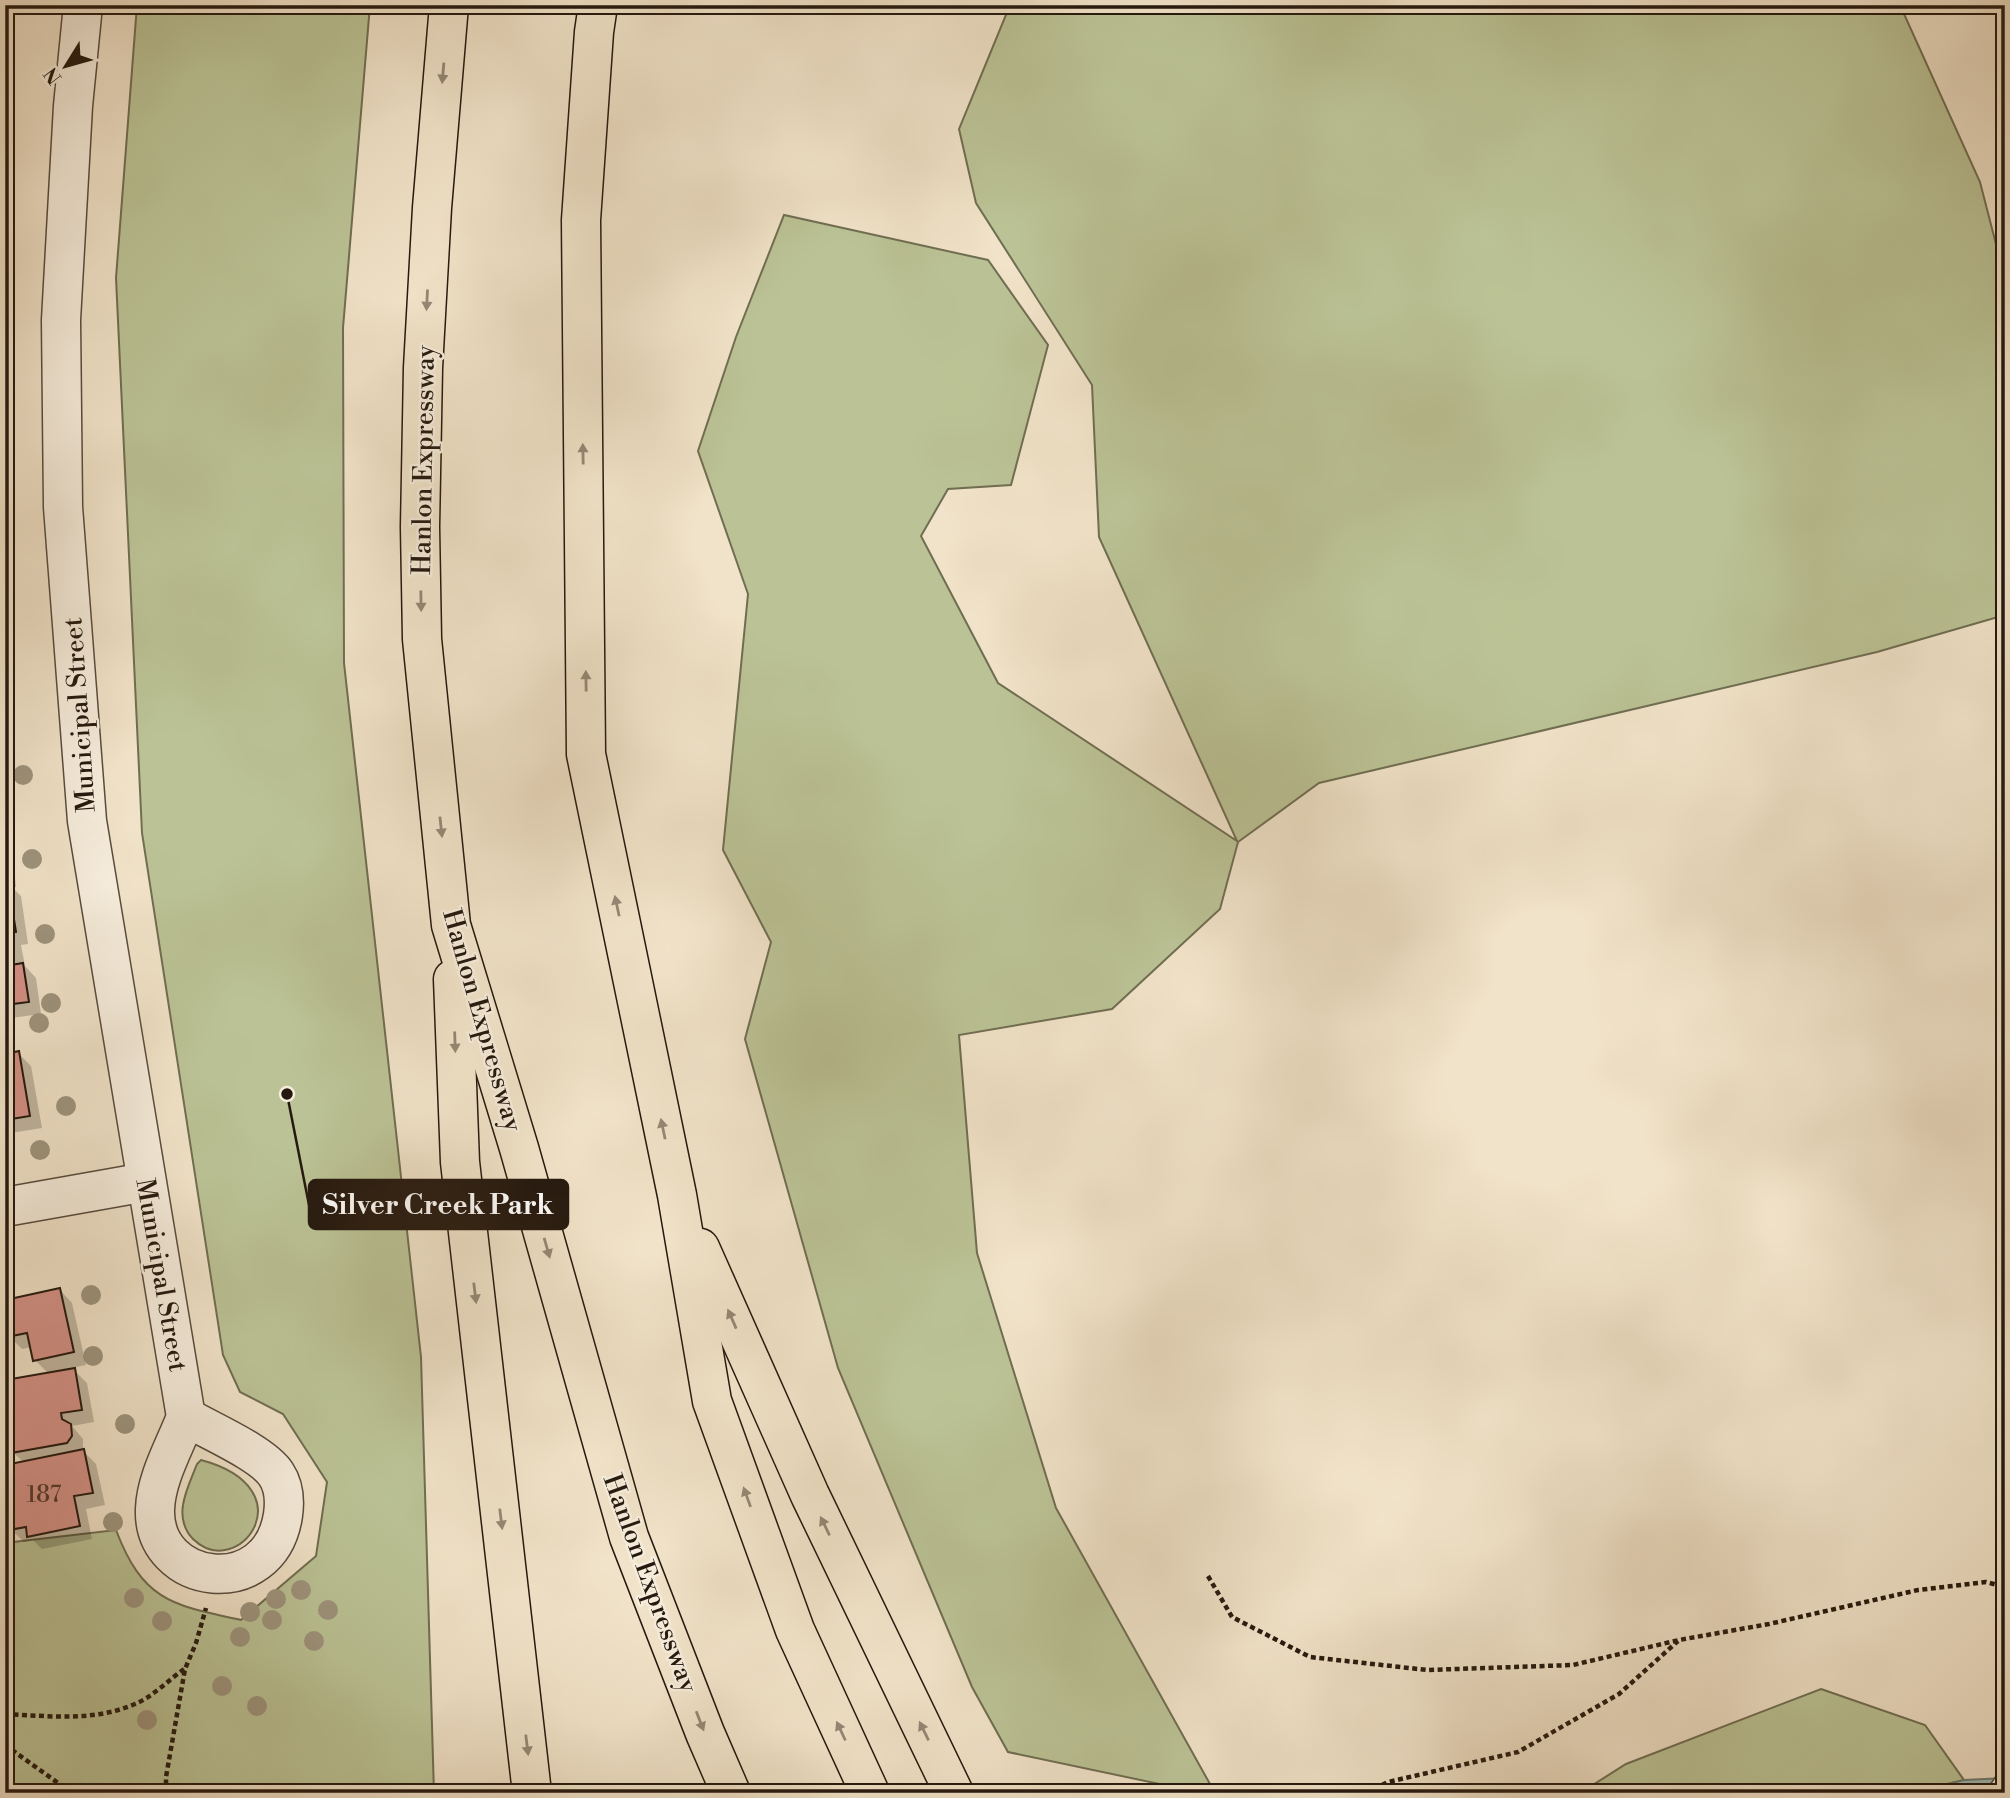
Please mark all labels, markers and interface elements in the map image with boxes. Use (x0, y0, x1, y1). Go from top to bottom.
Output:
north arrow (32, 32, 102, 102)
text: N (39, 62, 67, 89)
one-way arrow (437, 62, 448, 84)
one-way arrow (421, 289, 432, 311)
street label: Hanlon Expressway (406, 344, 442, 575)
one-way arrow (578, 443, 589, 465)
one-way arrow (416, 590, 427, 612)
street label: Municipal Street (57, 616, 103, 814)
one-way arrow (580, 670, 591, 692)
one-way arrow (436, 817, 447, 839)
one-way arrow (612, 895, 623, 917)
street label: Hanlon Expressway (435, 905, 529, 1136)
one-way arrow (450, 1031, 461, 1053)
one-way arrow (657, 1118, 668, 1140)
street label: Municipal Street (128, 1176, 194, 1374)
callout: Silver Creek Park (309, 1180, 568, 1229)
text: Silver Creek Park (322, 1188, 554, 1223)
one-way arrow (543, 1238, 553, 1259)
one-way arrow (470, 1282, 481, 1304)
one-way arrow (726, 1309, 738, 1329)
street label: Hanlon Expressway (596, 1470, 705, 1697)
house number: 187 (27, 1481, 62, 1509)
one-way arrow (741, 1487, 752, 1508)
one-way arrow (496, 1508, 507, 1530)
one-way arrow (820, 1516, 831, 1536)
one-way arrow (695, 1710, 706, 1731)
one-way arrow (836, 1721, 847, 1741)
one-way arrow (918, 1721, 930, 1741)
one-way arrow (521, 1734, 532, 1756)

